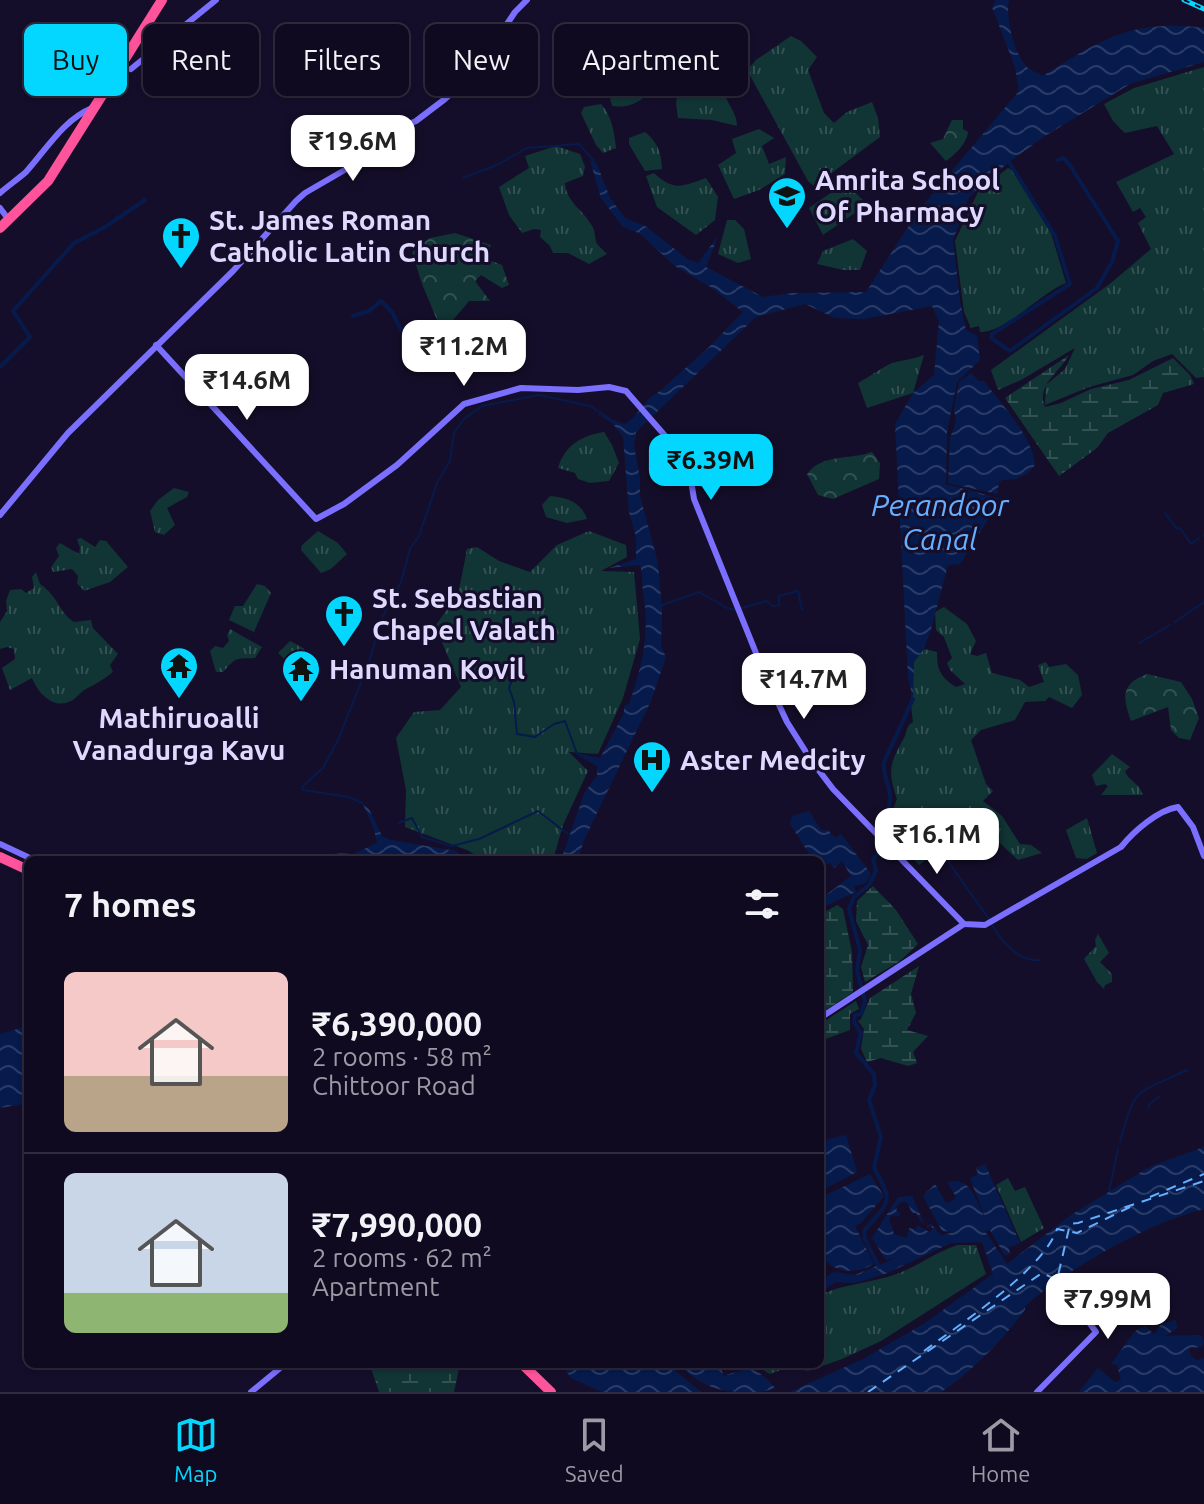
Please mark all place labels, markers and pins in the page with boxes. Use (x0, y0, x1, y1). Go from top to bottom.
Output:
pin: ₹19.6M (288, 115, 418, 183)
place label: Amrita School Of Pharmacy (815, 164, 1000, 227)
school or university icon: Amrita School Of Pharmacy (766, 175, 808, 230)
place label: St. James Roman Catholic Latin Church (209, 204, 490, 267)
church icon: St. James Roman Catholic Latin Church (160, 215, 202, 270)
pin: ₹11.2M (399, 320, 529, 388)
pin: ₹14.6M (182, 354, 312, 422)
pin: ₹6.39M (646, 434, 776, 502)
place label: St. Sebastian Chapel Valath (372, 582, 556, 645)
church icon: St. Sebastian Chapel Valath (323, 593, 365, 648)
temple icon: Mathiruoalli Vanadurga Kavu (158, 645, 200, 700)
temple icon: Hanuman Kovil (280, 648, 322, 703)
place label: Hanuman Kovil (329, 653, 525, 684)
pin: ₹14.7M (739, 653, 869, 721)
place label: Mathiruoalli Vanadurga Kavu (73, 702, 285, 765)
hospital icon: Aster Medcity (631, 739, 673, 794)
place label: Aster Medcity (680, 744, 866, 775)
pin: ₹16.1M (872, 808, 1002, 876)
pin: ₹7.99M (1043, 1273, 1173, 1341)

